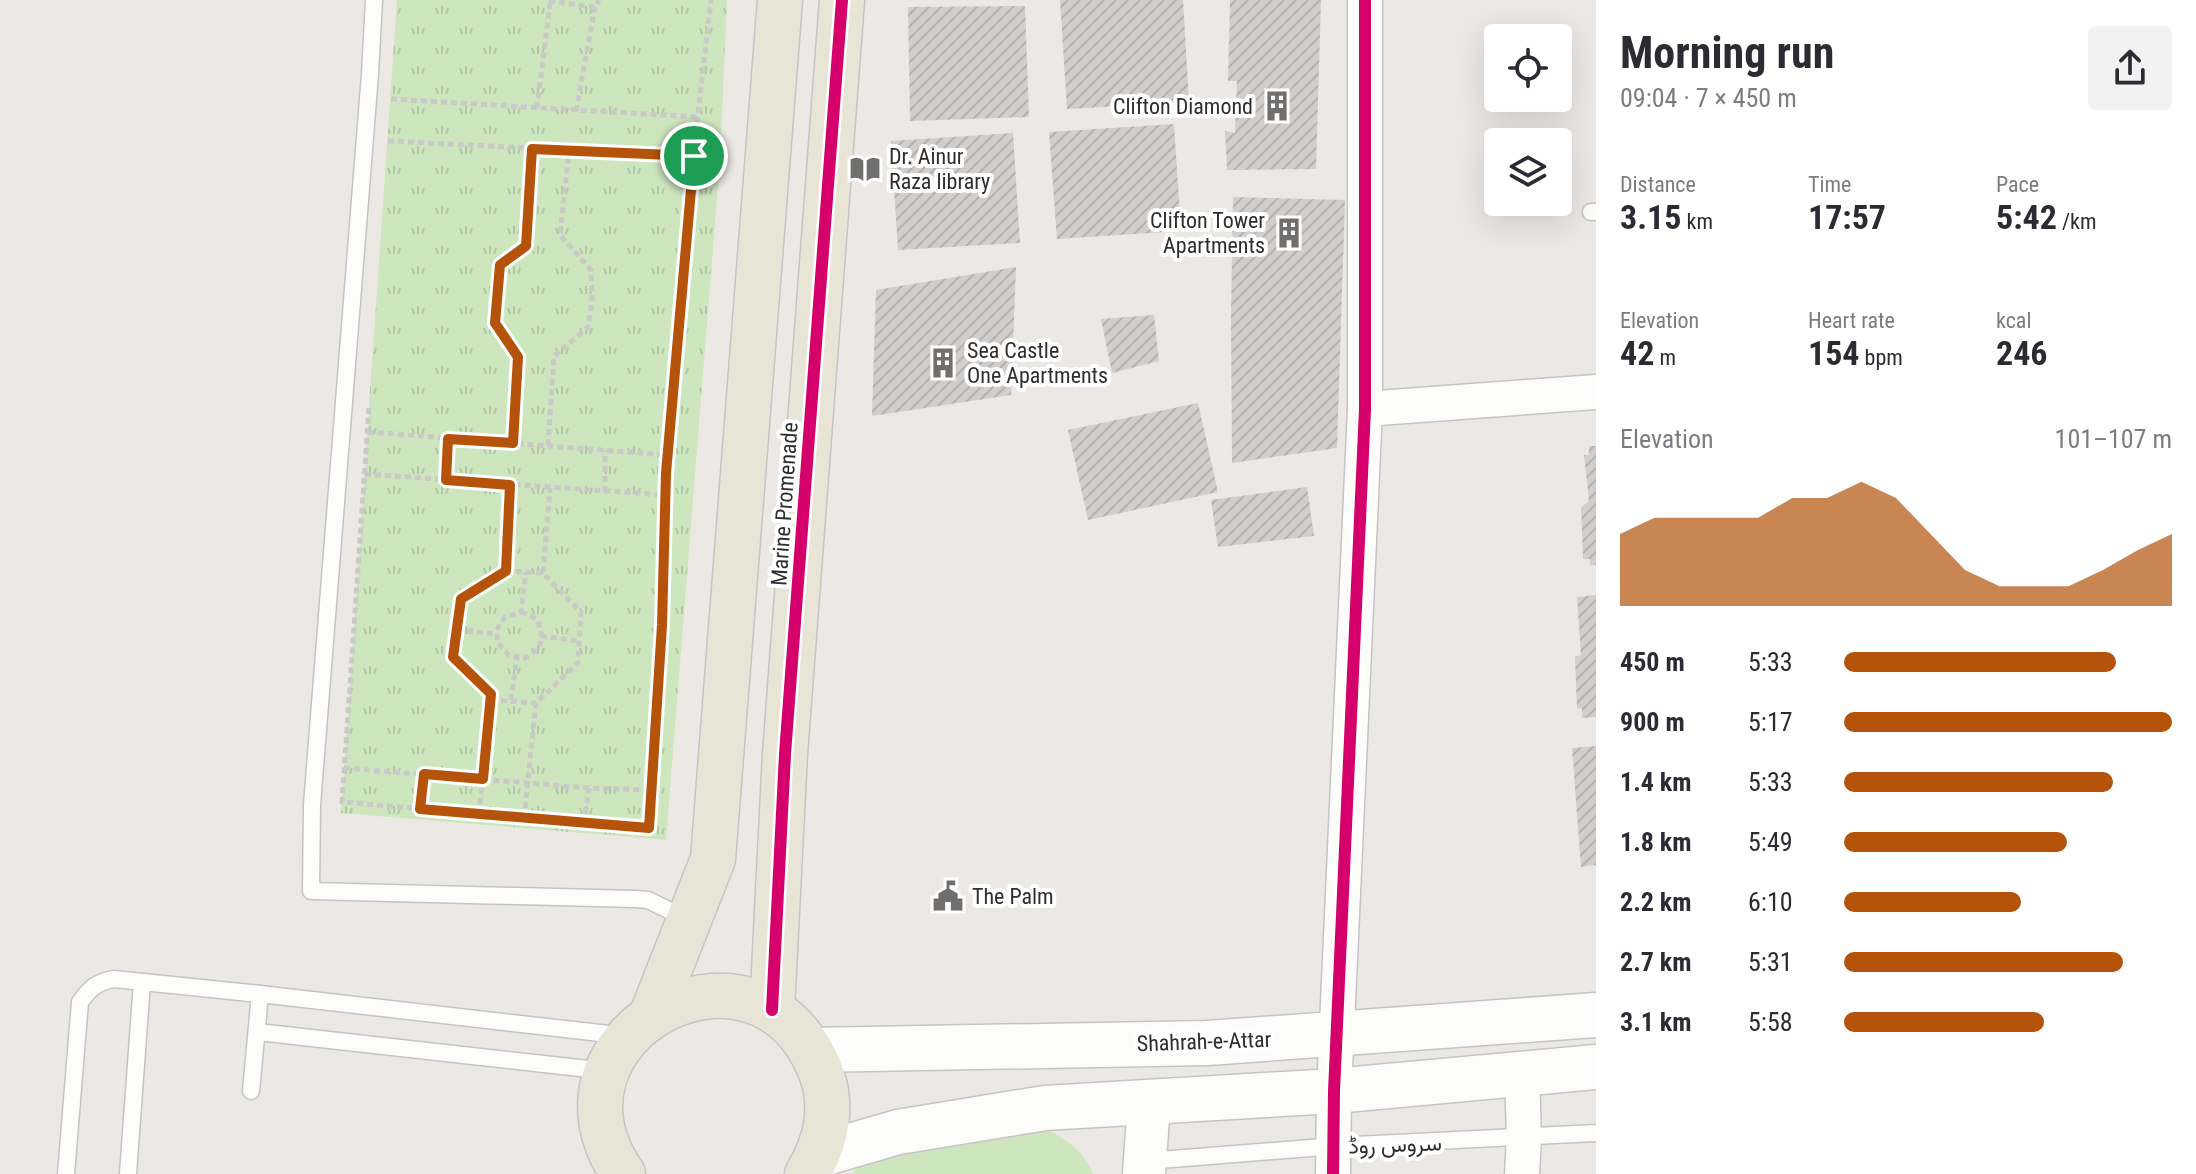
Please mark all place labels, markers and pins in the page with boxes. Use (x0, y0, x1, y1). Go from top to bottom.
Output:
building icon: Clifton Diamond (1260, 89, 1294, 123)
place label: Clifton Diamond (1113, 94, 1253, 119)
pin (660, 122, 728, 190)
place label: Dr. Ainur Raza library (889, 144, 990, 194)
library icon: Dr. Ainur Raza library (848, 152, 882, 186)
place label: Clifton Tower Apartments (1150, 208, 1265, 258)
building icon: Clifton Tower Apartments (1272, 216, 1306, 250)
place label: Sea Castle One Apartments (967, 338, 1108, 388)
building icon: Sea Castle One Apartments (926, 346, 960, 380)
public building icon: The Palm (931, 879, 965, 913)
place label: The Palm (972, 884, 1054, 909)

